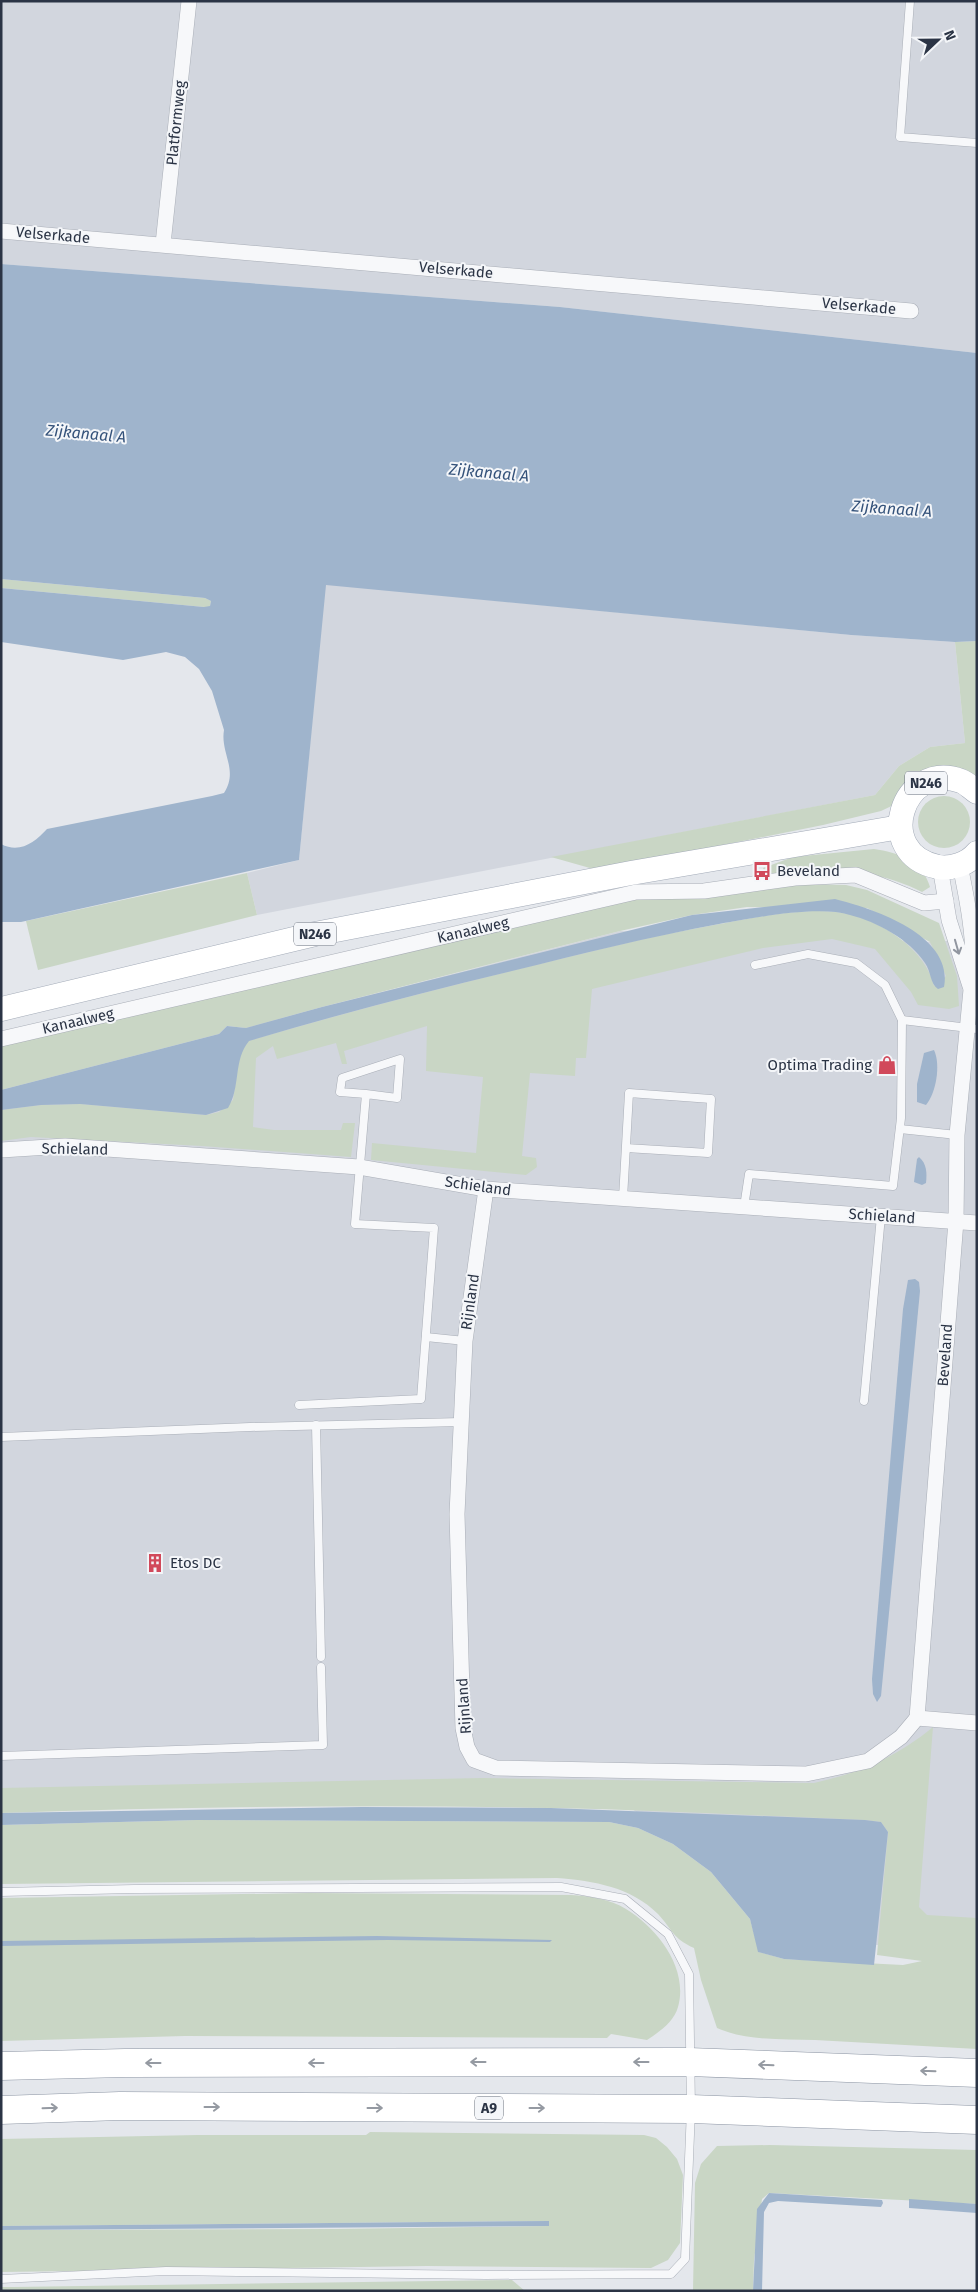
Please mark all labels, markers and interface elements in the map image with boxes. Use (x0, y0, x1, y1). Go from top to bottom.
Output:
north arrow (913, 15, 963, 65)
text: N (940, 28, 959, 43)
street label: Platformweg (163, 79, 189, 166)
street label: Velserkade (15, 223, 91, 247)
street label: Velserkade (418, 258, 494, 282)
street label: Velserkade (821, 294, 897, 318)
water label: Zijkanaal A (44, 420, 127, 446)
water label: Zijkanaal A (447, 459, 530, 485)
water label: Zijkanaal A (850, 496, 933, 521)
road number: N246 (905, 771, 947, 794)
bus stop icon: Beveland (751, 860, 773, 882)
place label: Beveland (777, 862, 840, 880)
street label: Kanaalweg (435, 913, 511, 947)
road number: N246 (294, 922, 336, 946)
one-way arrow (952, 939, 962, 955)
street label: Kanaalweg (40, 1004, 116, 1038)
shop icon: Optima Trading (876, 1054, 898, 1076)
place label: Optima Trading (768, 1056, 872, 1074)
street label: Schieland (41, 1139, 109, 1159)
street label: Schieland (444, 1172, 512, 1200)
street label: Schieland (848, 1205, 916, 1227)
street label: Rijnland (457, 1273, 483, 1331)
street label: Beveland (934, 1323, 956, 1387)
building icon: Etos DC (144, 1552, 166, 1574)
place label: Etos DC (170, 1554, 221, 1572)
street label: Rijnland (453, 1677, 475, 1735)
one-way arrow (470, 2057, 486, 2067)
one-way arrow (633, 2057, 649, 2067)
one-way arrow (145, 2058, 162, 2068)
one-way arrow (308, 2058, 324, 2068)
one-way arrow (758, 2060, 774, 2069)
one-way arrow (920, 2066, 936, 2076)
road number: A9 (475, 2096, 503, 2120)
one-way arrow (204, 2102, 220, 2112)
one-way arrow (366, 2103, 383, 2113)
one-way arrow (529, 2103, 545, 2113)
one-way arrow (42, 2104, 58, 2113)

